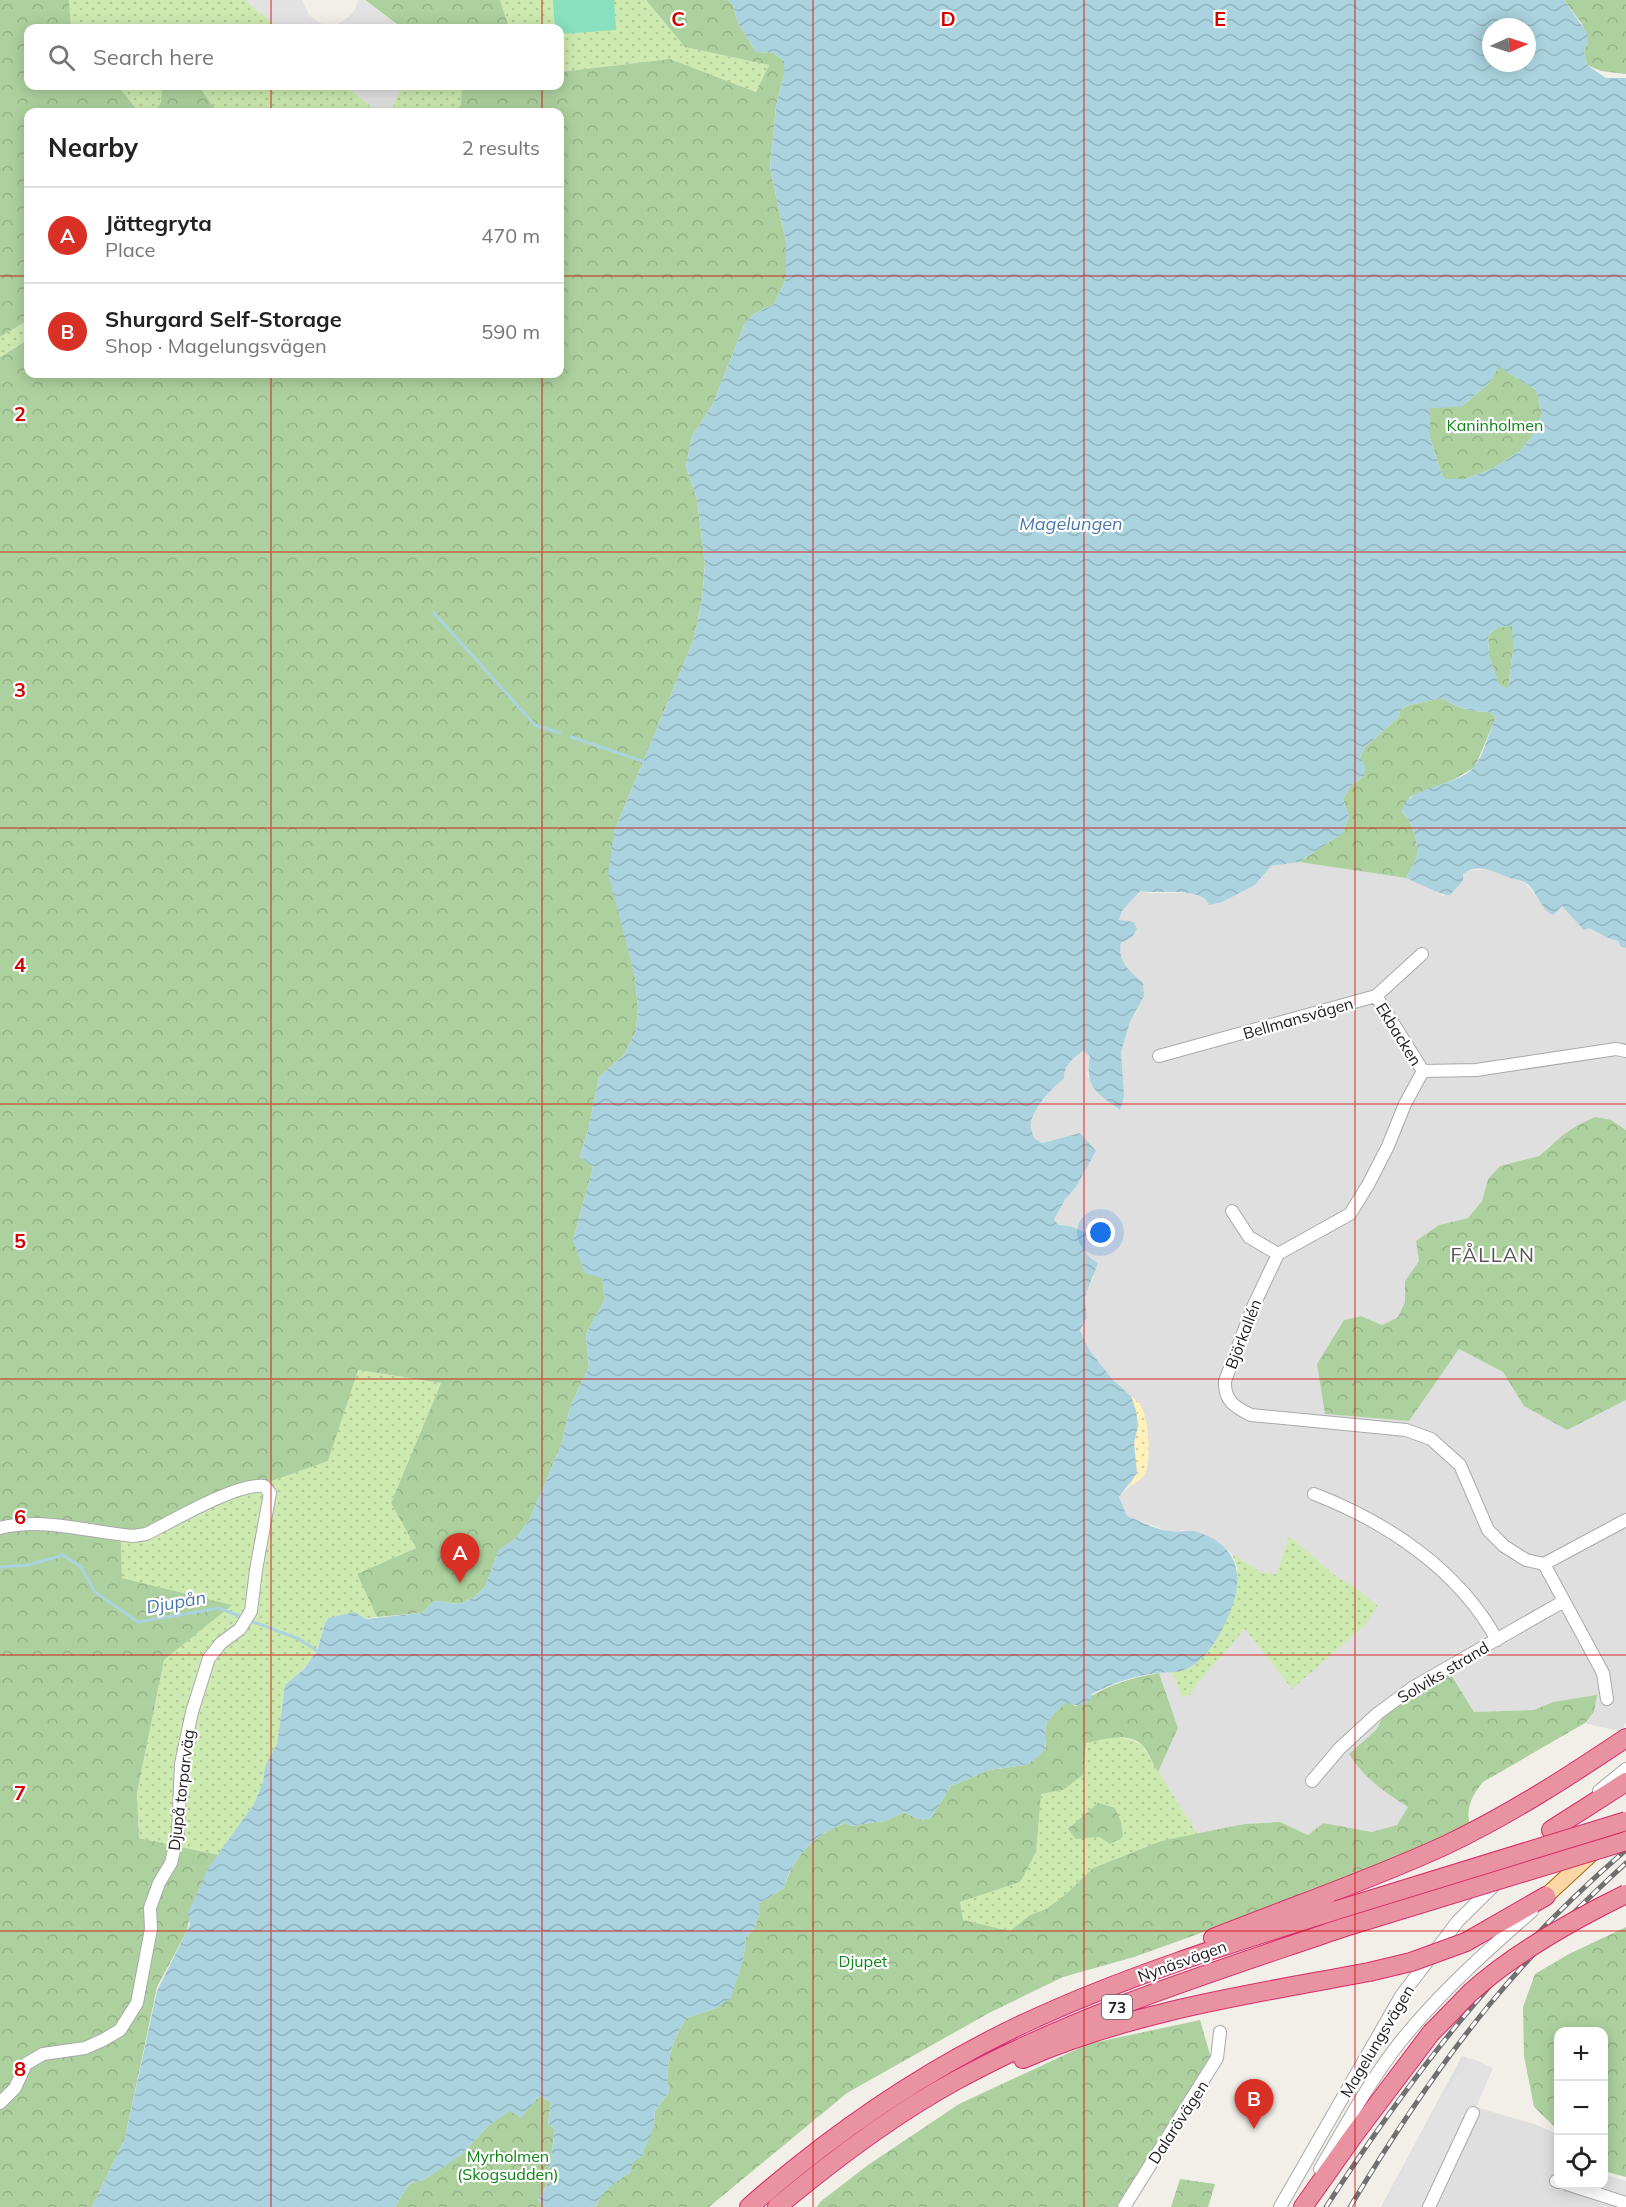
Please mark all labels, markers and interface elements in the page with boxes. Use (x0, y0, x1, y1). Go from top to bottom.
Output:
text: C (671, 6, 685, 31)
text: D (940, 6, 956, 31)
text: E (1214, 6, 1226, 31)
north arrow (1482, 18, 1536, 72)
search box (24, 24, 564, 90)
icon: search (45, 41, 78, 74)
text: Search here (93, 43, 214, 71)
text: Nearby (48, 131, 138, 164)
text: 2 results (462, 135, 540, 160)
text: Jättegryta (105, 209, 212, 237)
text: A (60, 223, 75, 248)
text: 470 m (481, 223, 540, 248)
text: Place (105, 237, 155, 262)
text: Shurgard Self-Storage (105, 305, 342, 333)
text: B (61, 319, 74, 344)
text: 590 m (481, 319, 540, 344)
text: Shop · Magelungsvägen (105, 333, 327, 358)
text: 2 (14, 401, 26, 426)
park label: Kaninholmen (1447, 415, 1543, 435)
water label: Magelungen (1019, 512, 1123, 535)
text: 3 (14, 677, 26, 702)
text: 4 (14, 952, 26, 977)
street label: Bellmansvägen (1241, 993, 1355, 1043)
street label: Ekbacken (1372, 999, 1426, 1069)
your location (1086, 1218, 1115, 1247)
text: 5 (14, 1228, 26, 1253)
district label: FÅLLAN (1451, 1242, 1535, 1267)
street label: Björkallén (1221, 1296, 1265, 1372)
text: 6 (14, 1504, 26, 1529)
pin: A (440, 1534, 480, 1583)
water label: Djupån (144, 1585, 208, 1619)
street label: Solviks strand (1394, 1637, 1492, 1707)
street label: Djupå torparväg (164, 1728, 198, 1852)
text: 7 (14, 1780, 26, 1805)
street label: Nynäsvägen (1135, 1936, 1229, 1986)
park label: Djupet (839, 1951, 888, 1971)
street label: Magelungsvägen (1336, 1981, 1418, 2101)
road number: 73 (1102, 1995, 1132, 2019)
map controls (1554, 2027, 1608, 2189)
button: + (1554, 2027, 1608, 2081)
text: 8 (14, 2056, 26, 2081)
street label: Dalarövägen (1144, 2077, 1212, 2167)
pin: B (1234, 2080, 1274, 2129)
button: − (1554, 2081, 1608, 2135)
button: locate (1554, 2135, 1608, 2189)
park label: Myrholmen (Skogsudden) (457, 2146, 559, 2184)

